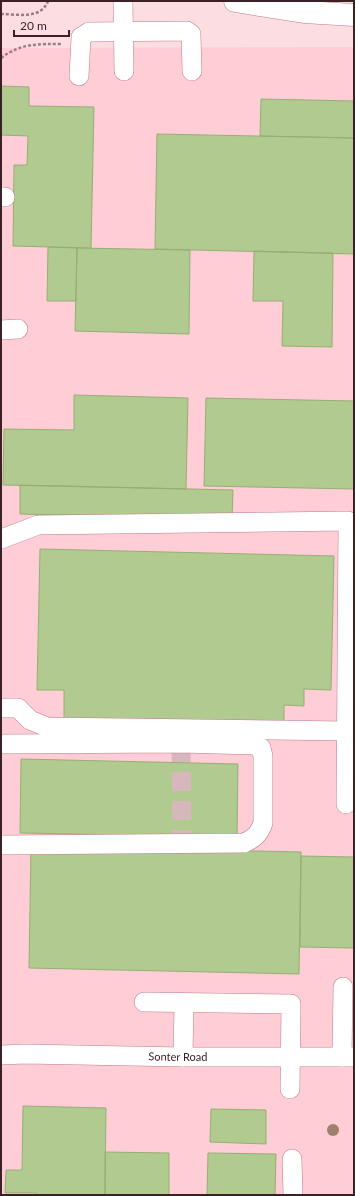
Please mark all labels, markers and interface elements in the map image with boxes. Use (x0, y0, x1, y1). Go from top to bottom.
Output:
scale bar (14, 12, 69, 38)
text: 20 m (20, 18, 47, 33)
street label: Sonter Road (148, 1049, 207, 1063)

